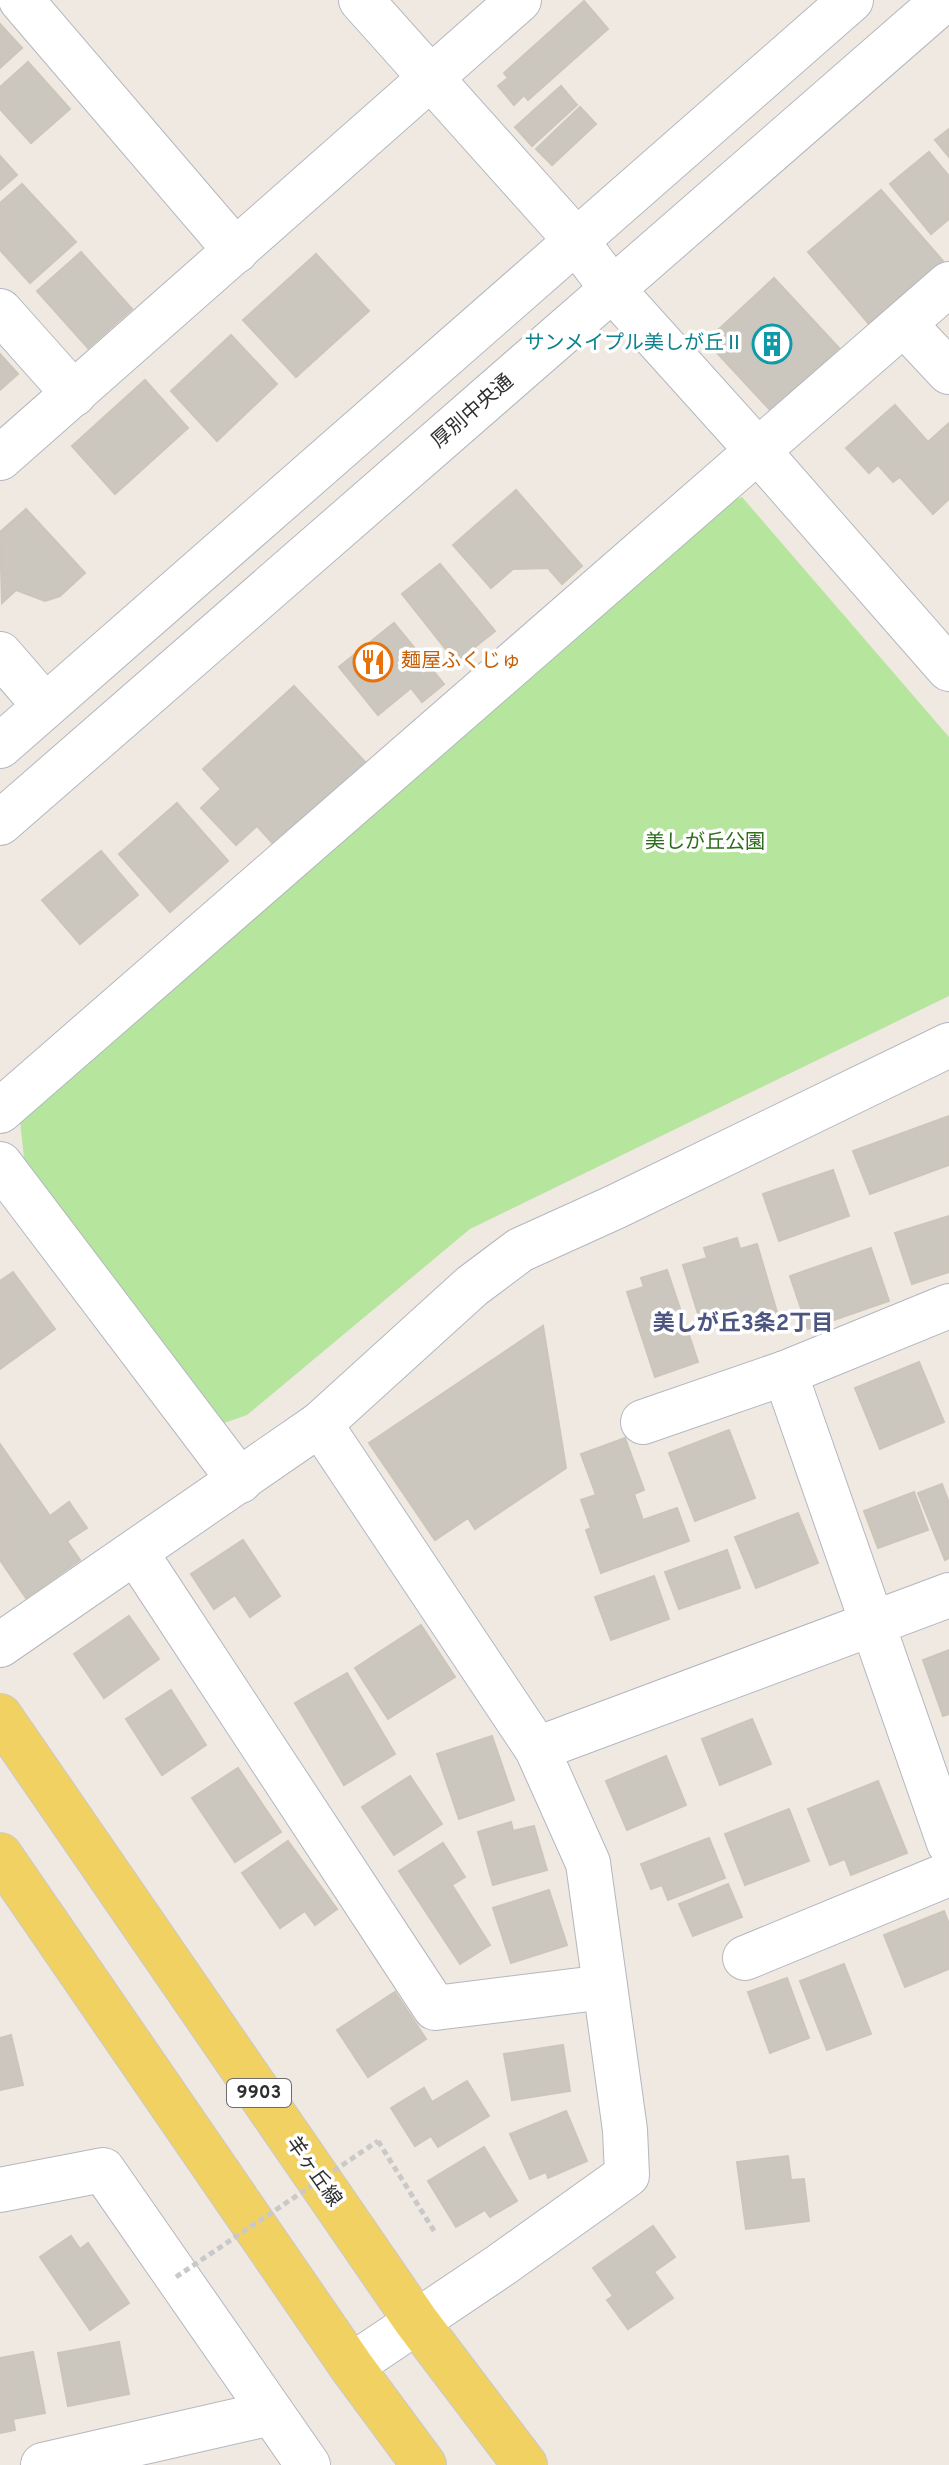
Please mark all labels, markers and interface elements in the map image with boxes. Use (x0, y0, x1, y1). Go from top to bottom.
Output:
building icon: サンメイプル美しが丘Ⅱ (751, 323, 793, 365)
place label: サンメイプル美しが丘Ⅱ (525, 331, 744, 357)
street label: 厚別中央通 (427, 369, 519, 455)
restaurant icon: 麺屋ふくじゅ (352, 641, 394, 683)
place label: 麺屋ふくじゅ (401, 649, 521, 675)
park label: 美しが丘公園 (645, 830, 765, 856)
district label: 美しが丘3条2丁目 (653, 1310, 833, 1338)
road number: 9903 (227, 2079, 291, 2107)
street label: 羊ヶ丘線 (279, 2132, 347, 2212)

